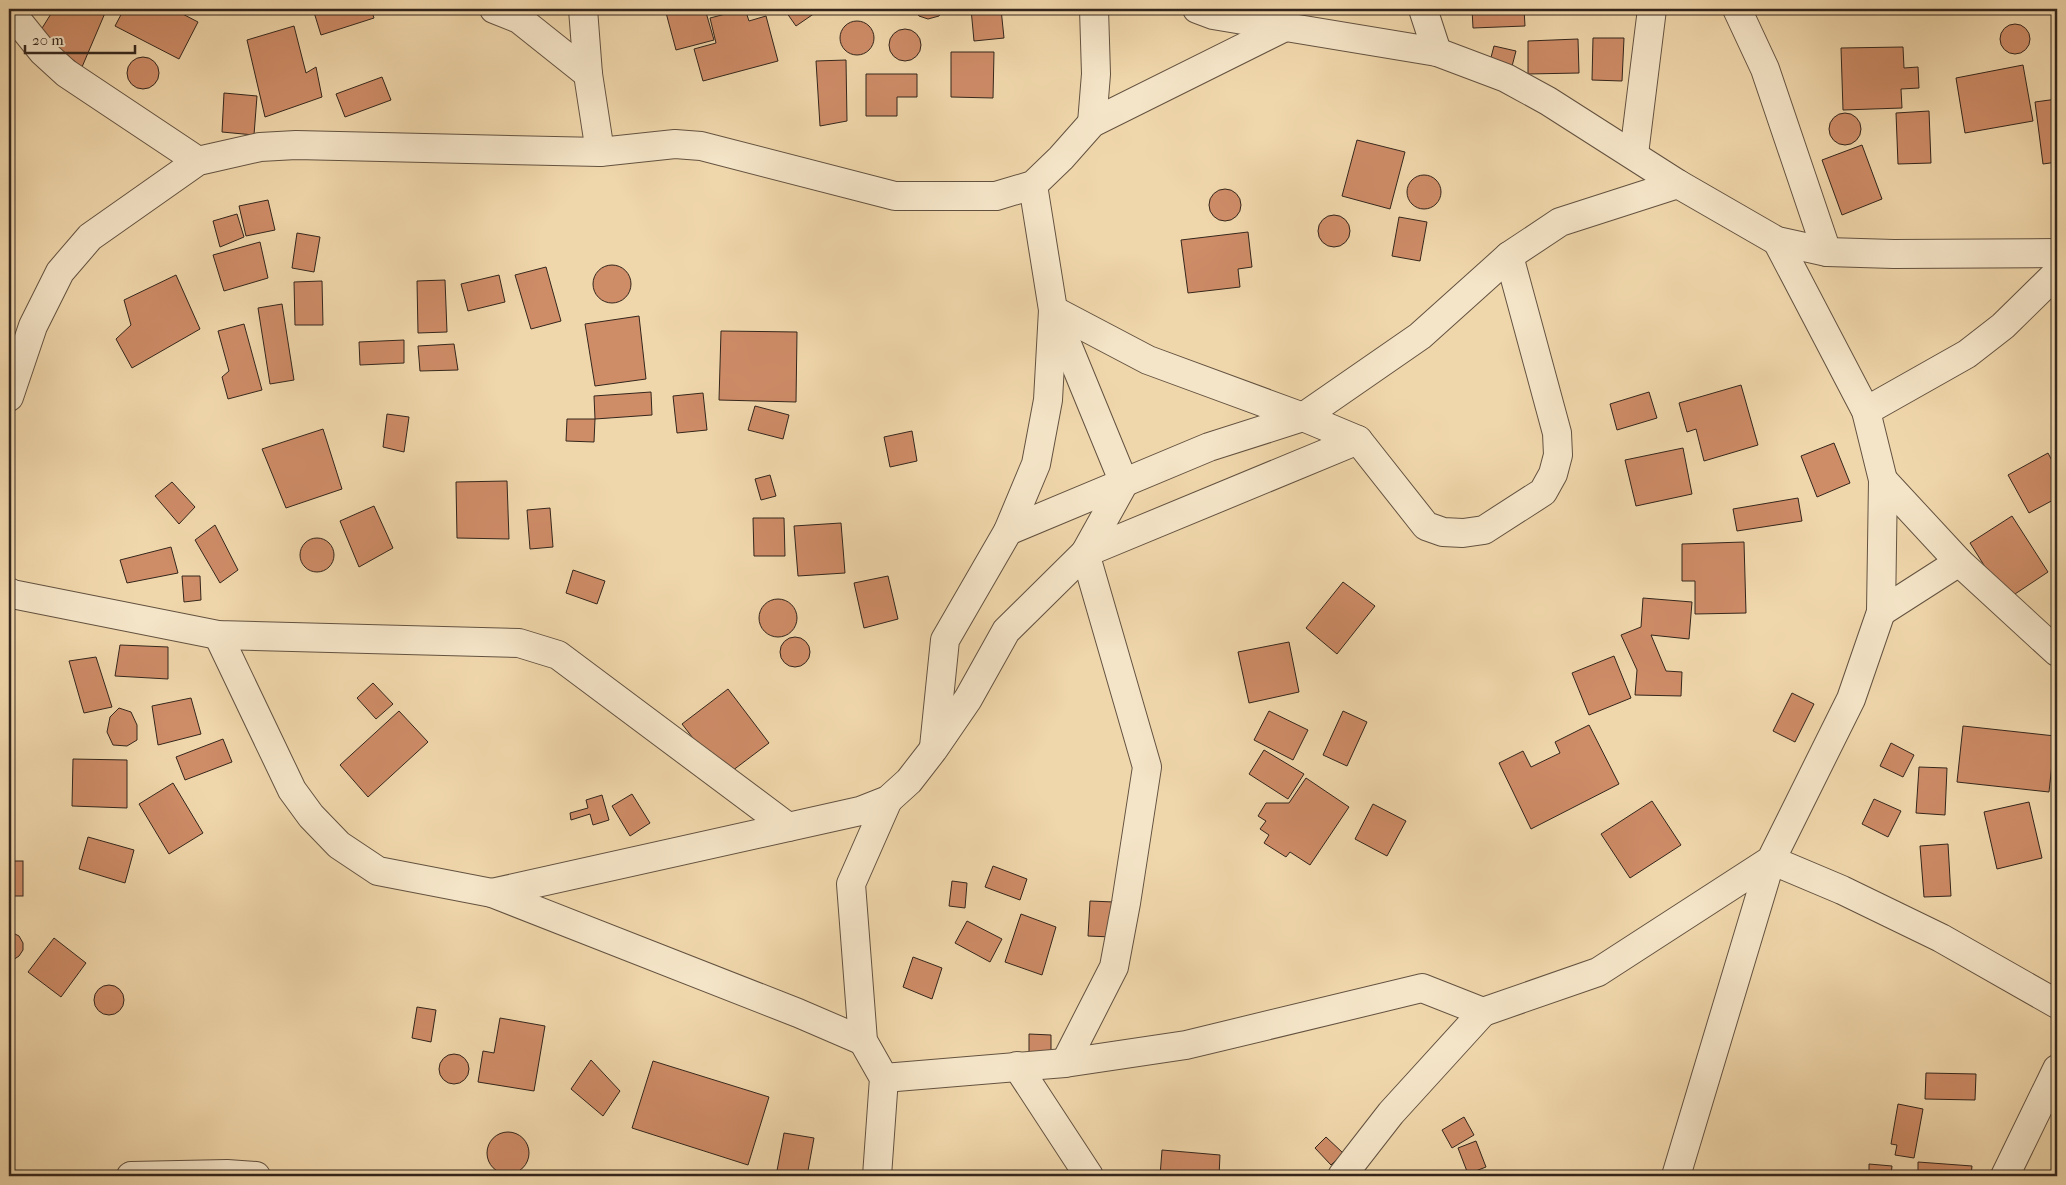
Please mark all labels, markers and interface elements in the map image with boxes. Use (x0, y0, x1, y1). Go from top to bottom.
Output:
scale bar (25, 22, 135, 54)
text: 20 m (32, 31, 64, 49)

